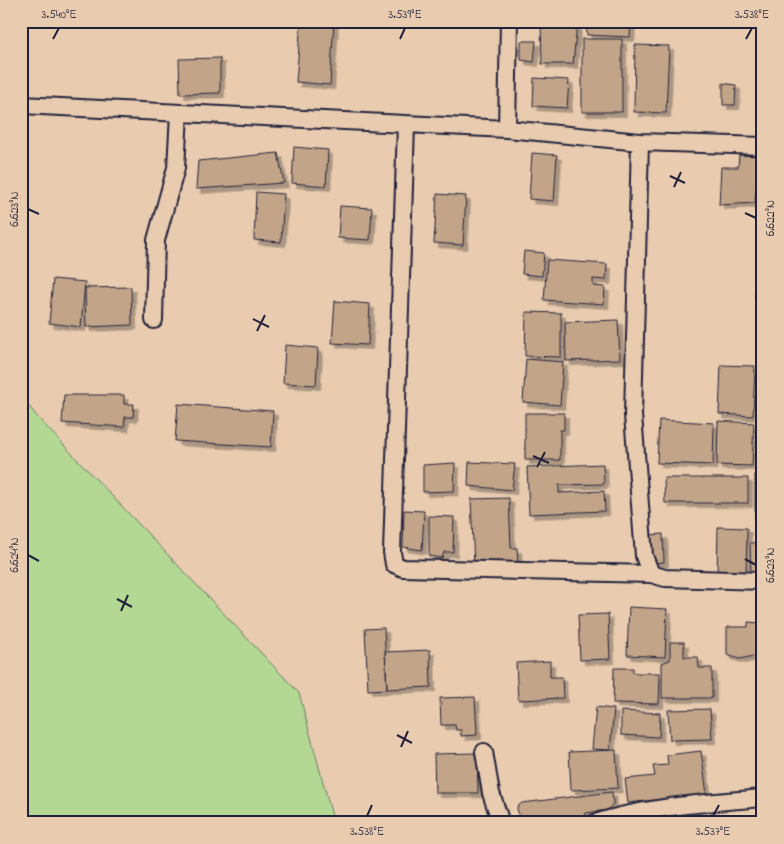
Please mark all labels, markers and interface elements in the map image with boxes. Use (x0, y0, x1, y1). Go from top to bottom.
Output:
text: 3.540°E (42, 6, 76, 24)
text: 3.539°E (388, 6, 422, 24)
text: 3.538°E (735, 6, 769, 24)
text: 6.623°N (6, 191, 24, 227)
text: 6.622°N (762, 200, 780, 236)
text: 6.624°N (6, 537, 24, 573)
text: 6.623°N (762, 547, 780, 583)
text: 3.538°E (350, 823, 384, 841)
text: 3.537°E (696, 823, 730, 841)

